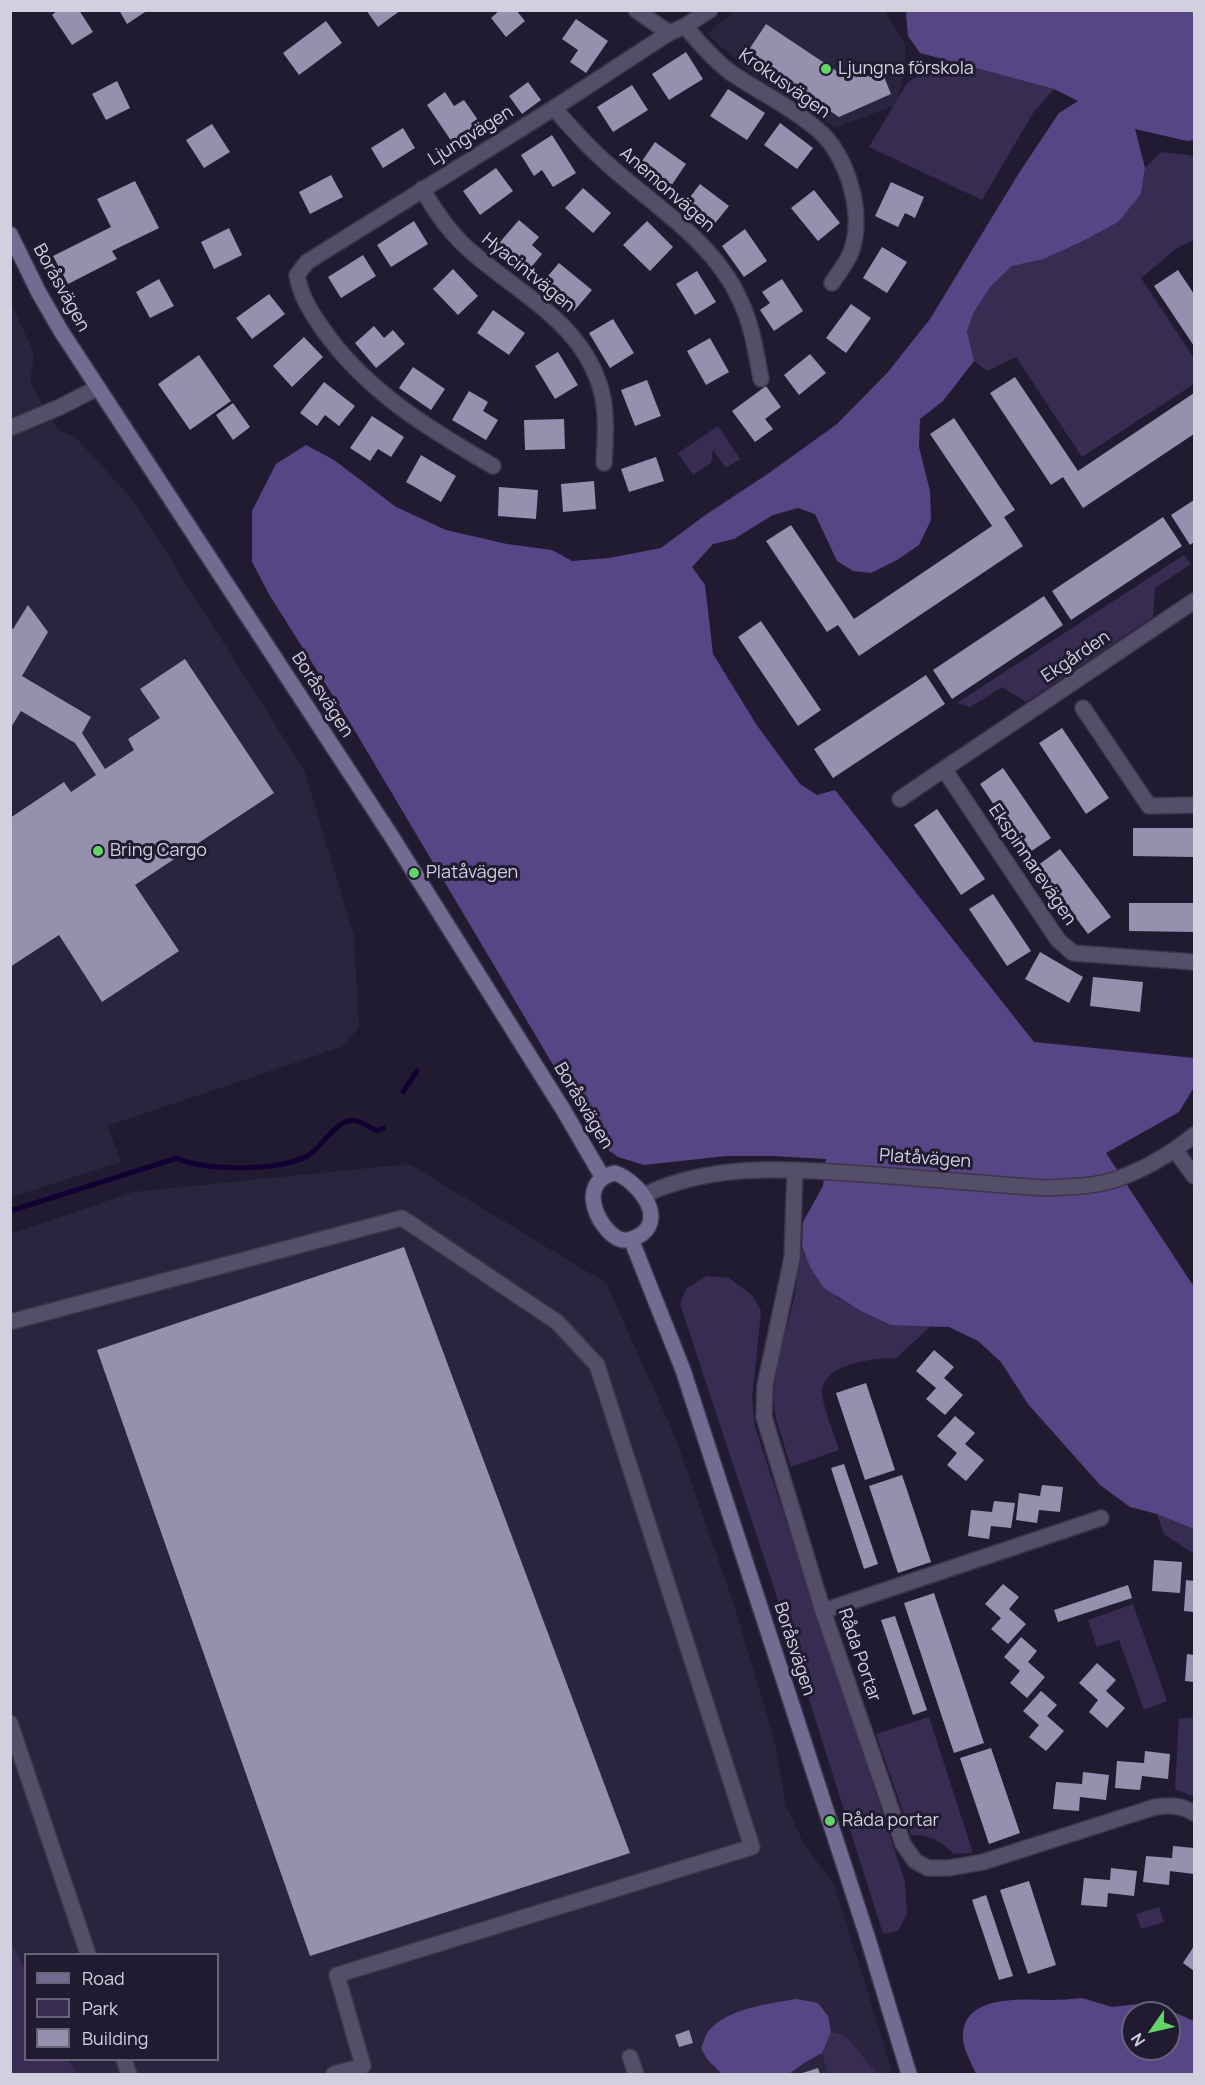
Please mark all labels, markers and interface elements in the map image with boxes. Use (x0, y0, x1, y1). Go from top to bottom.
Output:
street label: Krokusvägen (734, 45, 834, 123)
place label: Ljungna förskola (838, 58, 974, 80)
marker: Ljungna förskola (819, 62, 833, 76)
street label: Ljungvägen (425, 101, 517, 171)
street label: Anemonvägen (615, 143, 719, 237)
street label: Hyacintvägen (477, 229, 579, 317)
street label: Boråsvägen (28, 240, 94, 336)
street label: Ekgården (1038, 626, 1114, 688)
street label: Boråsvägen (286, 648, 358, 742)
street label: Ekspinnarevägen (984, 800, 1080, 930)
place label: Bring Cargo (110, 840, 207, 862)
marker: Bring Cargo (91, 844, 105, 858)
place label: Platåvägen (426, 862, 518, 884)
marker: Platåvägen (407, 866, 421, 880)
street label: Boråsvägen (549, 1059, 617, 1153)
street label: Platåvägen (878, 1145, 972, 1173)
street label: Boråsvägen (769, 1599, 819, 1699)
street label: Råda Portar (833, 1606, 885, 1704)
place label: Råda portar (842, 1810, 939, 1832)
marker: Råda portar (823, 1814, 837, 1828)
legend (24, 1953, 219, 2061)
text: Road (82, 1966, 125, 1990)
text: Park (82, 1996, 118, 2020)
north arrow (1121, 2001, 1181, 2061)
text: Building (82, 2026, 148, 2050)
text: N (1125, 2029, 1150, 2051)

